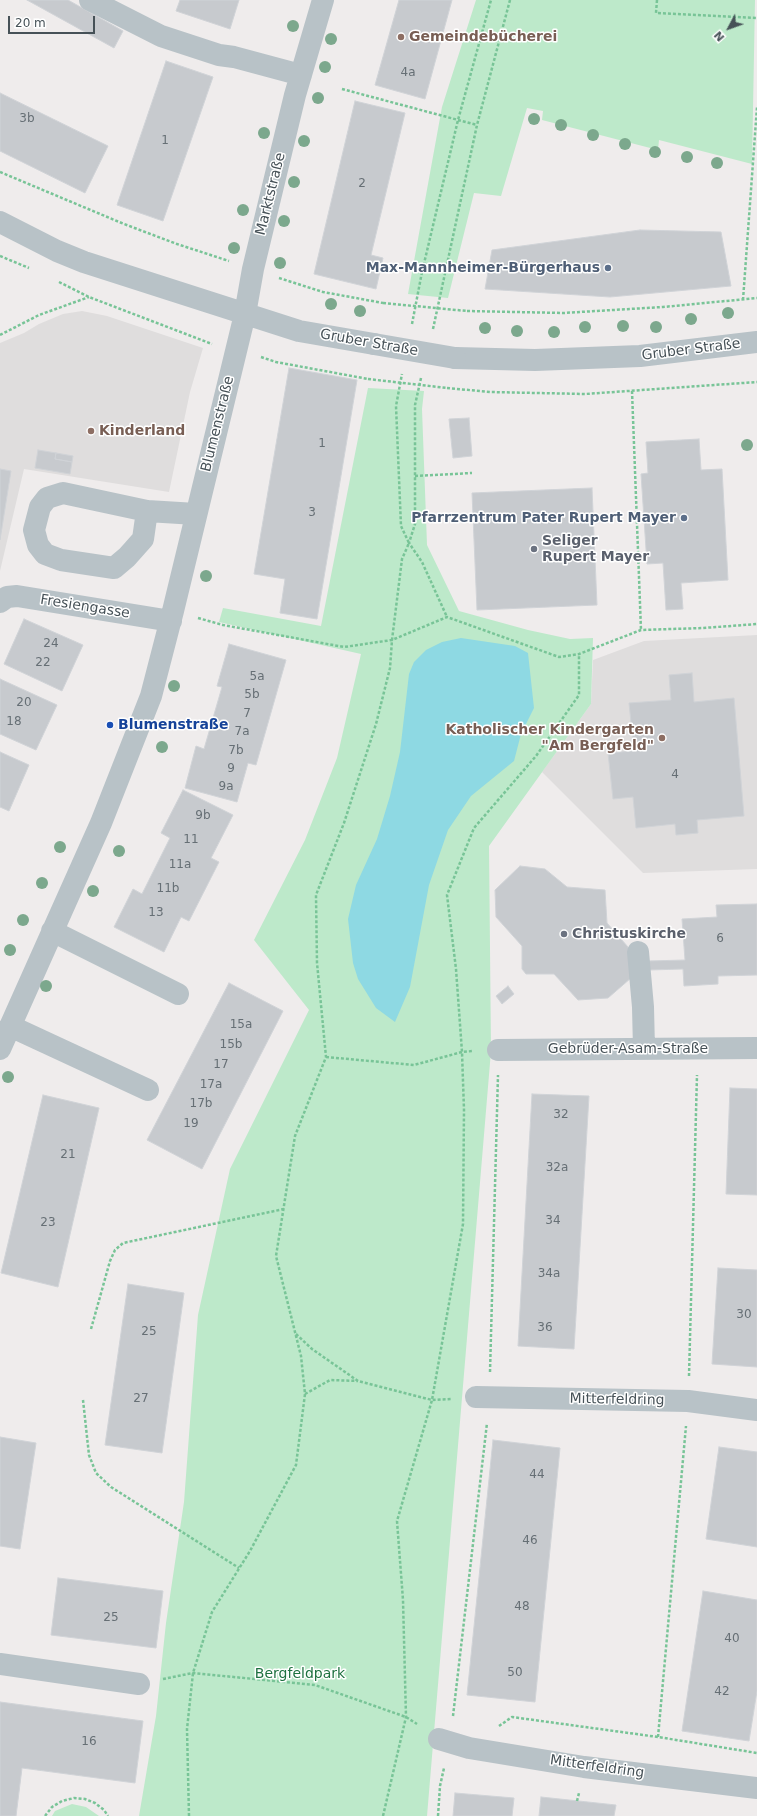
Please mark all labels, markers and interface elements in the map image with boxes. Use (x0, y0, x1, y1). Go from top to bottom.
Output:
scale bar (10, 8, 97, 34)
north arrow (709, 8, 749, 48)
text: 20 m (15, 16, 46, 30)
text: N (712, 28, 727, 44)
place label: Gemeindebücherei (409, 29, 557, 45)
marker: Gemeindebücherei (396, 32, 406, 42)
house number: 4a (401, 66, 415, 80)
house number: 3b (19, 112, 35, 126)
house number: 1 (161, 134, 169, 148)
street label: Marktstraße (253, 151, 289, 237)
house number: 2 (358, 177, 366, 191)
place label: Max-Mannheimer-Bürgerhaus (366, 260, 600, 276)
marker: Max-Mannheimer-Bürgerhaus (603, 263, 613, 273)
street label: Gruber Straße (319, 326, 419, 360)
street label: Gruber Straße (641, 336, 741, 364)
street label: Blumenstraße (198, 374, 238, 474)
place label: Kinderland (99, 423, 185, 439)
marker: Kinderland (86, 426, 96, 436)
house number: 1 (318, 437, 326, 451)
house number: 3 (308, 506, 316, 520)
place label: Pfarrzentrum Pater Rupert Mayer (411, 510, 676, 526)
marker: Pfarrzentrum Pater Rupert Mayer (679, 513, 689, 523)
place label: Seliger Rupert Mayer (542, 533, 649, 566)
marker: Seliger Rupert Mayer (529, 544, 539, 554)
street label: Fresiengasse (39, 592, 131, 622)
house number: 24 (43, 637, 59, 651)
house number: 22 (35, 656, 51, 670)
house number: 5a (250, 670, 264, 684)
house number: 5b (244, 688, 260, 702)
house number: 20 (16, 696, 32, 710)
house number: 7 (243, 707, 251, 721)
house number: 18 (6, 715, 22, 729)
place label: Blumenstraße (118, 717, 228, 733)
marker: Blumenstraße (105, 720, 115, 730)
place label: Katholischer Kindergarten "Am Bergfeld" (445, 722, 654, 754)
house number: 7a (235, 725, 249, 739)
marker: Katholischer Kindergarten "Am Bergfeld" (657, 733, 667, 743)
house number: 7b (228, 744, 244, 758)
house number: 9 (227, 762, 235, 776)
house number: 4 (671, 768, 679, 782)
house number: 9a (219, 780, 233, 794)
house number: 9b (195, 809, 211, 823)
house number: 11 (183, 833, 199, 847)
house number: 11a (169, 858, 191, 872)
house number: 11b (157, 882, 179, 896)
house number: 13 (148, 906, 164, 920)
place label: Christuskirche (572, 926, 686, 942)
marker: Christuskirche (559, 929, 569, 939)
house number: 6 (716, 932, 724, 946)
house number: 15a (230, 1018, 252, 1032)
house number: 15b (220, 1038, 242, 1052)
street label: Gebrüder-Asam-Straße (548, 1041, 708, 1057)
house number: 17 (213, 1058, 229, 1072)
house number: 17a (200, 1078, 222, 1092)
house number: 17b (190, 1097, 212, 1111)
house number: 32 (553, 1108, 569, 1122)
house number: 19 (183, 1117, 199, 1131)
house number: 21 (60, 1148, 76, 1162)
house number: 32a (546, 1161, 568, 1175)
house number: 34 (545, 1214, 561, 1228)
house number: 23 (40, 1216, 56, 1230)
house number: 34a (538, 1267, 560, 1281)
house number: 30 (736, 1308, 752, 1322)
house number: 36 (537, 1321, 553, 1335)
house number: 25 (141, 1325, 157, 1339)
street label: Mitterfeldring (569, 1391, 665, 1409)
house number: 27 (133, 1392, 149, 1406)
house number: 44 (529, 1468, 545, 1482)
house number: 46 (522, 1534, 538, 1548)
house number: 48 (514, 1600, 530, 1614)
house number: 25 (103, 1611, 119, 1625)
house number: 40 (724, 1632, 740, 1646)
park label: Bergfeldpark (255, 1666, 345, 1682)
house number: 50 (507, 1666, 523, 1680)
house number: 42 (714, 1685, 730, 1699)
house number: 16 (81, 1735, 97, 1749)
street label: Mitterfeldring (549, 1752, 645, 1782)

